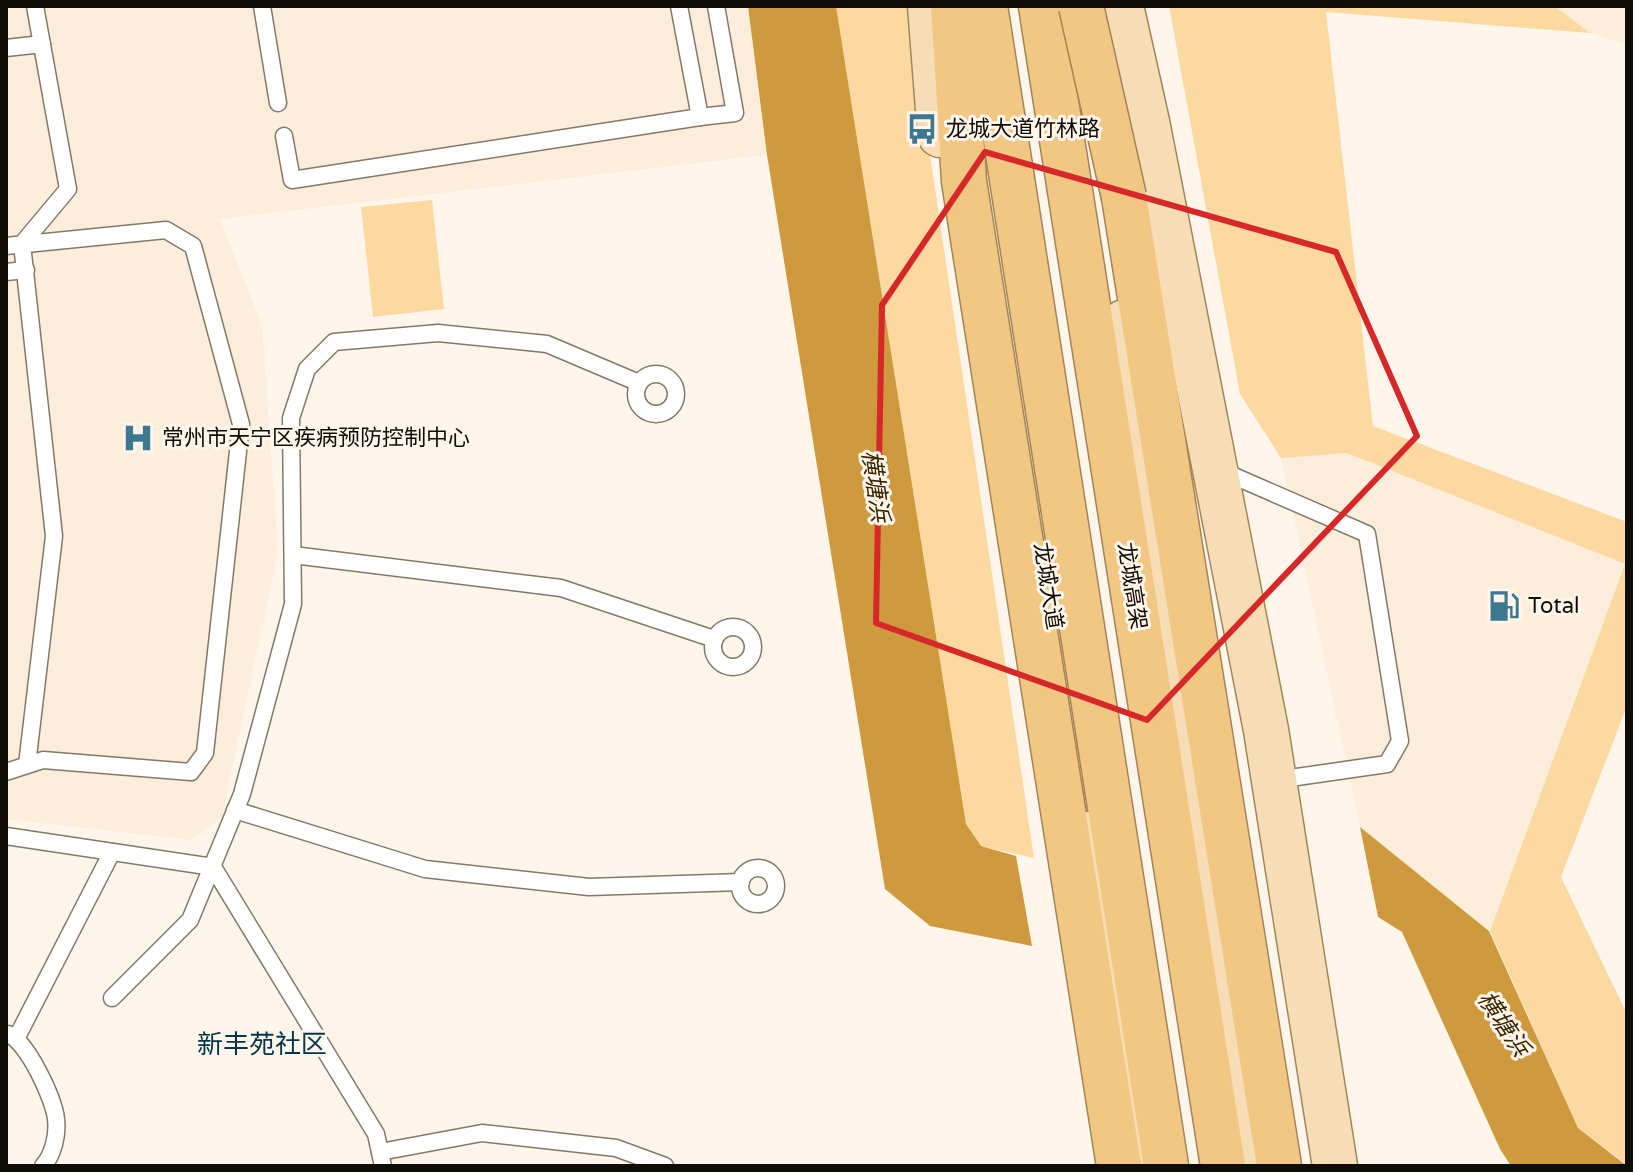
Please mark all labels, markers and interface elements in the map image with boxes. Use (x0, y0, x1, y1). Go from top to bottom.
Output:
bus stop icon: 龙城大道竹林路 (905, 112, 939, 146)
place label: 龙城大道竹林路 (946, 116, 1100, 142)
hospital icon: 常州市天宁区疾病预防控制中心 (121, 421, 155, 455)
place label: 常州市天宁区疾病预防控制中心 (162, 425, 470, 451)
water label: 横塘浜 (856, 448, 895, 526)
street label: 龙城大道 (1028, 541, 1068, 631)
street label: 龙城高架 (1112, 541, 1152, 631)
fuel station icon: Total (1487, 589, 1521, 623)
place label: Total (1528, 593, 1580, 619)
water label: 横塘浜 (1471, 986, 1536, 1064)
district label: 新丰苑社区 (197, 1029, 327, 1060)

